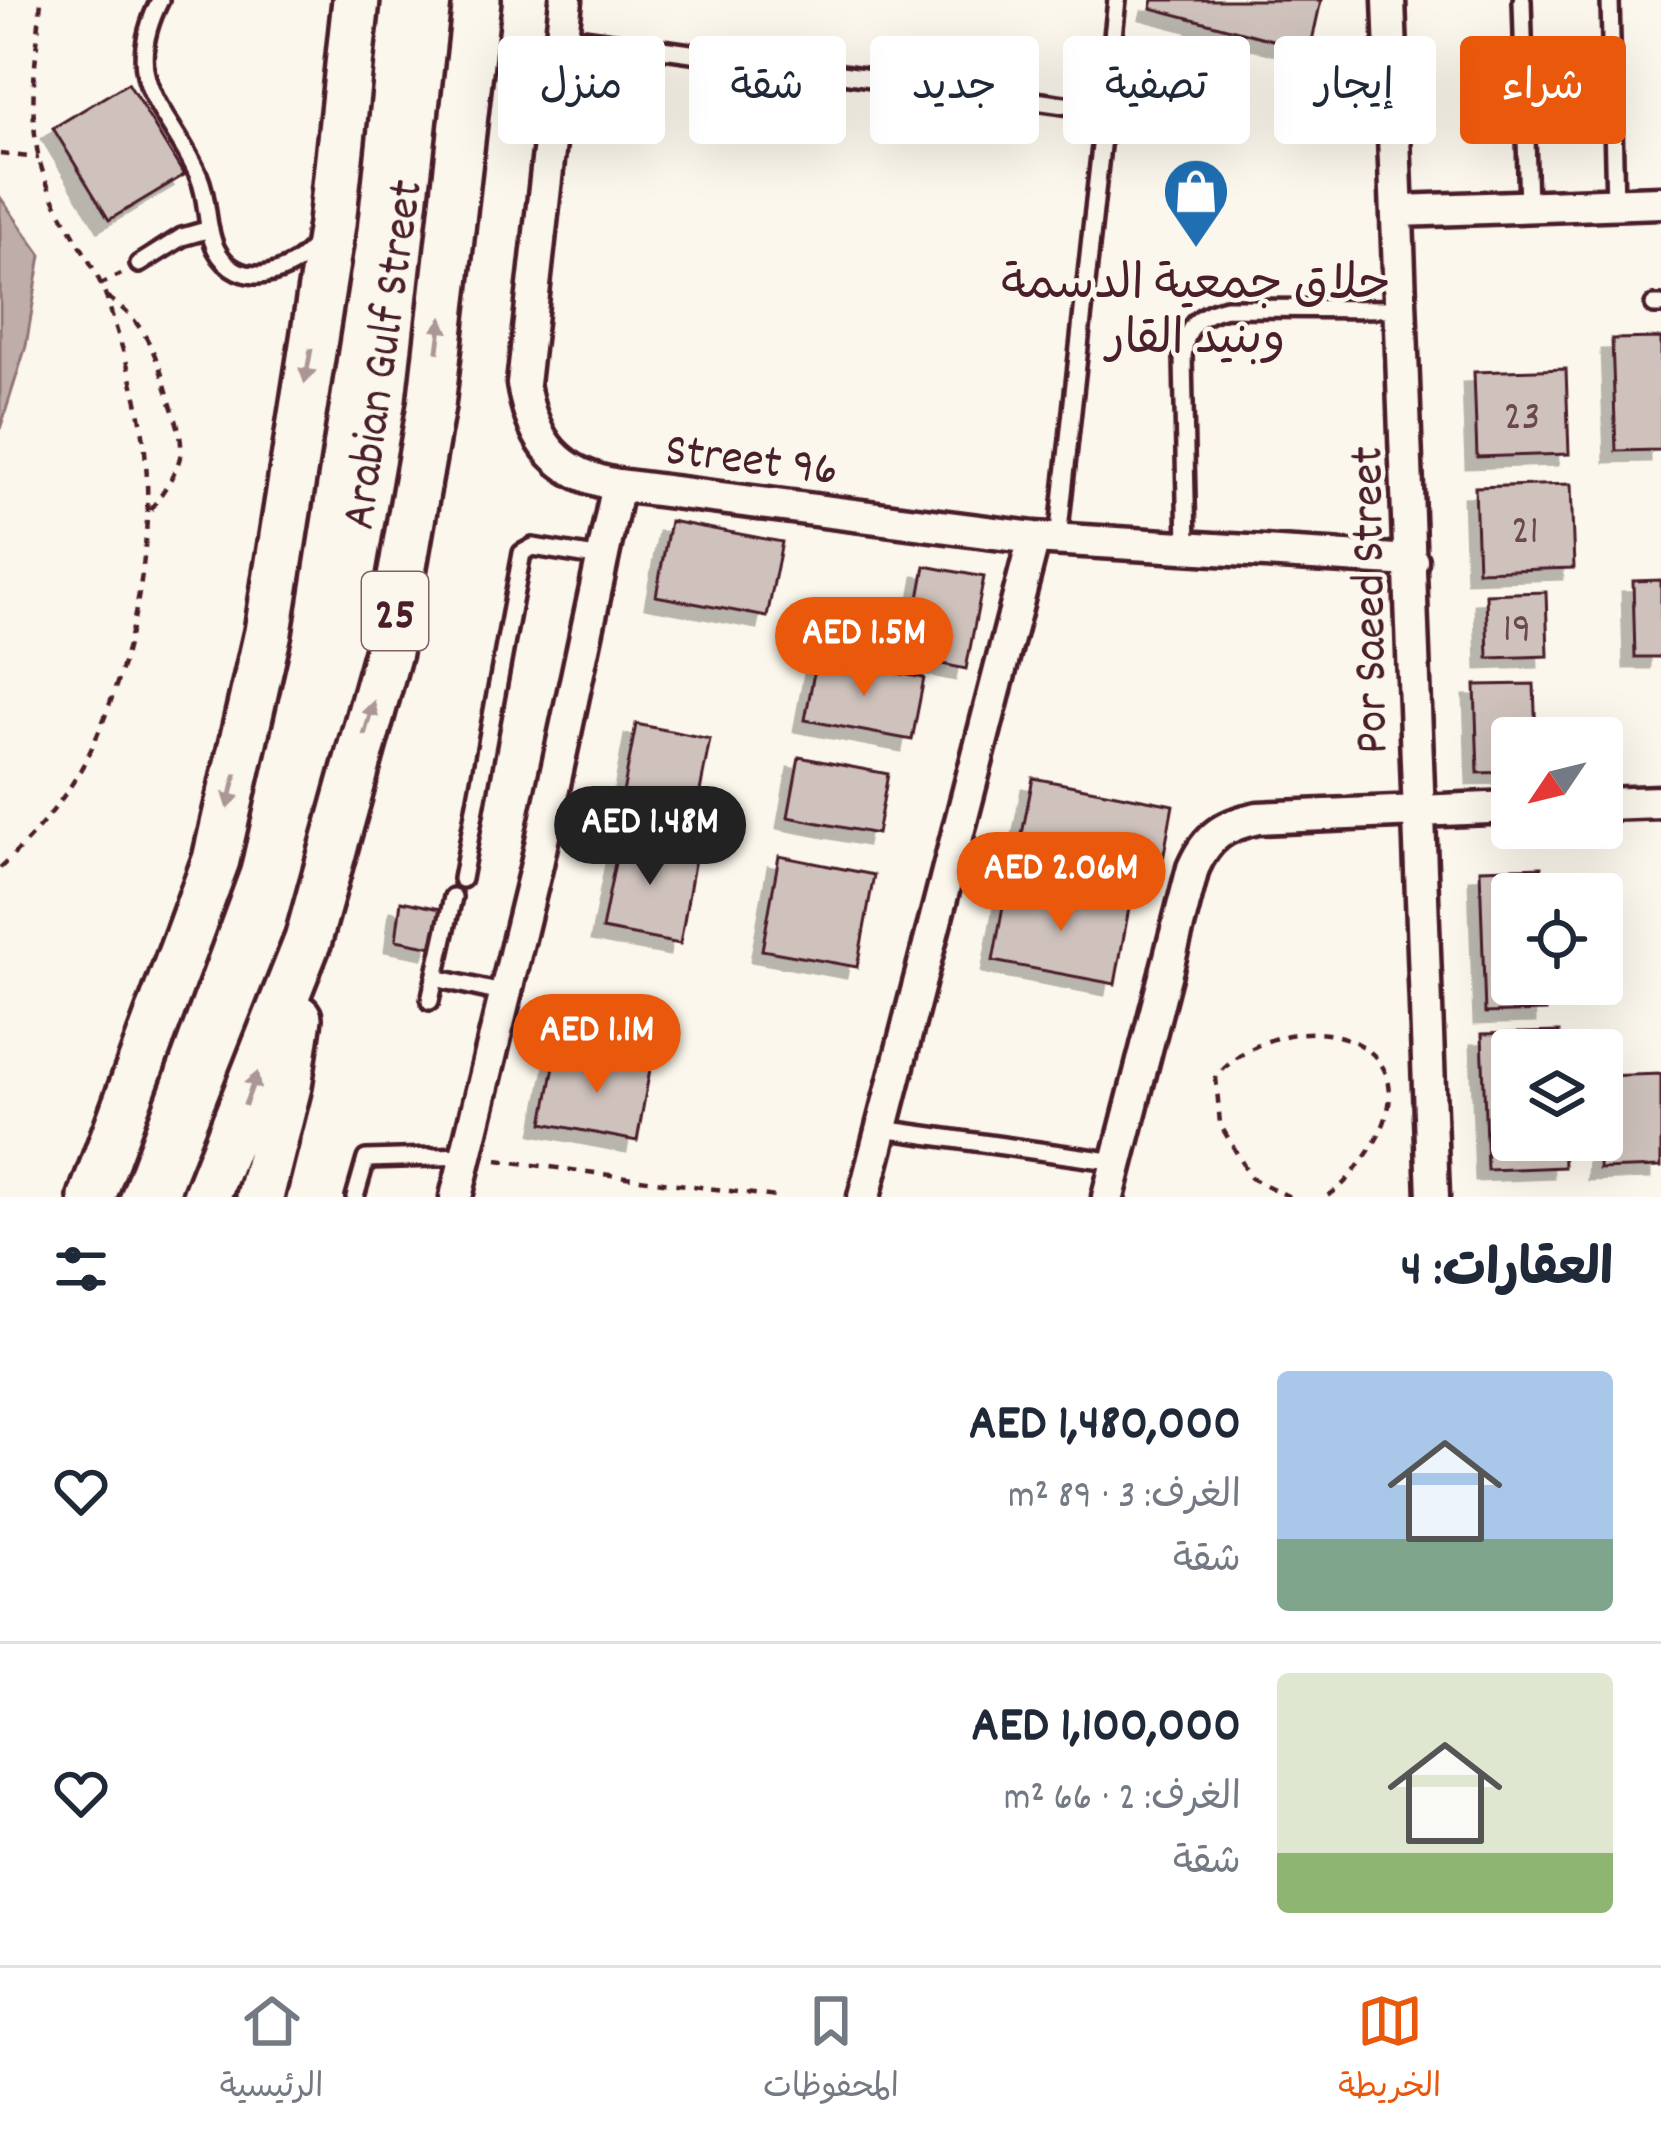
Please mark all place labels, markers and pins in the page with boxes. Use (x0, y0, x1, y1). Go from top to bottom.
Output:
shop icon: حلاق جمعية الدسمة وبنيد القار (1161, 156, 1231, 250)
place label: حلاق جمعية الدسمة وبنيد القار (1001, 253, 1391, 377)
pin: AED 1.5M (740, 597, 988, 699)
pin: AED 1.48M (513, 786, 787, 888)
pin: AED 2.06M (924, 832, 1198, 934)
pin: AED 1.1M (473, 994, 721, 1096)

